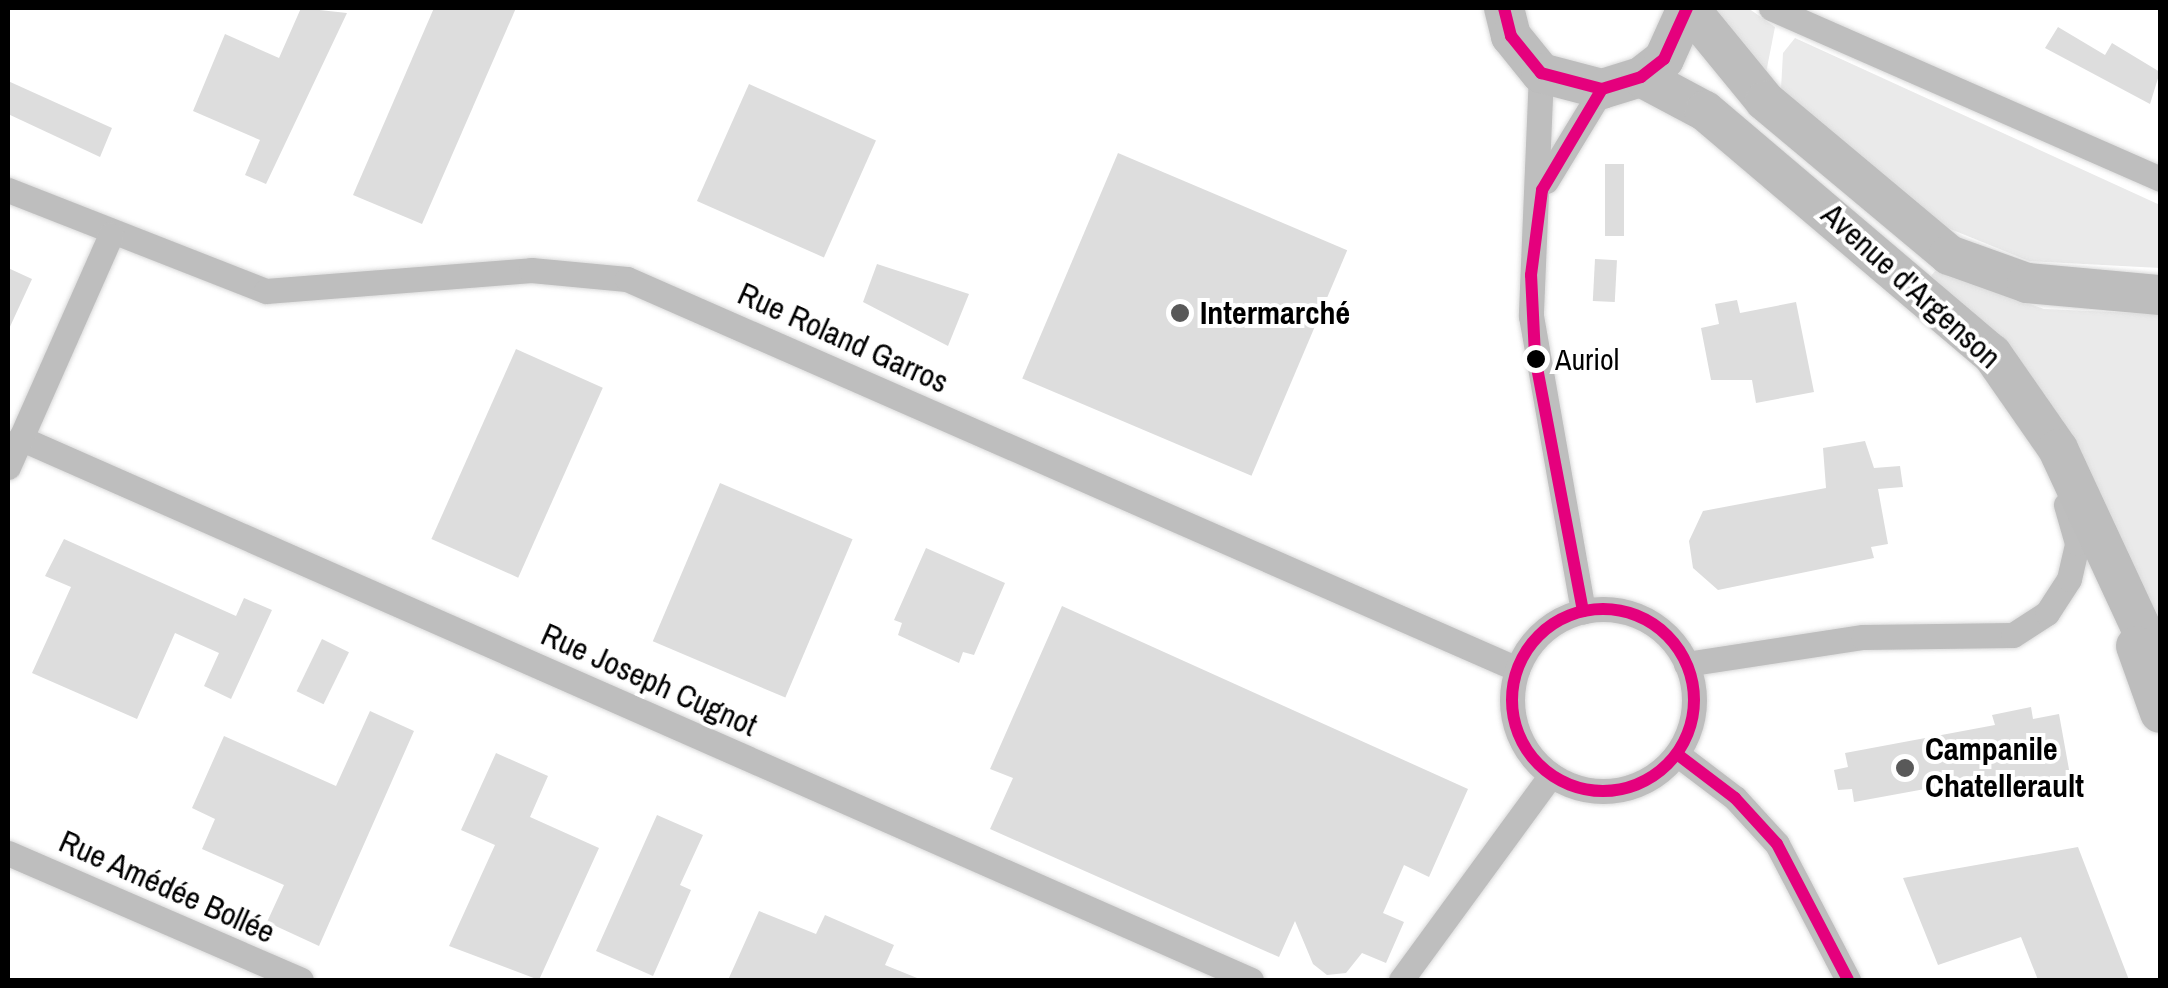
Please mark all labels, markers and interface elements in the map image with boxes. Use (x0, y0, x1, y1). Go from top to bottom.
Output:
street label: Avenue d'Argenson (1814, 196, 2008, 376)
street label: Rue Roland Garros (732, 274, 954, 402)
place label: Intermarché (1200, 294, 1350, 332)
marker: Intermarché (1169, 302, 1191, 324)
place label: Auriol (1555, 341, 1619, 377)
marker: Auriol (1526, 349, 1546, 369)
street label: Rue Joseph Cugnot (535, 615, 763, 745)
place label: Campanile Chatellerault (1925, 731, 2084, 806)
marker: Campanile Chatellerault (1894, 757, 1916, 779)
street label: Rue Amédée Bollée (53, 822, 281, 952)

